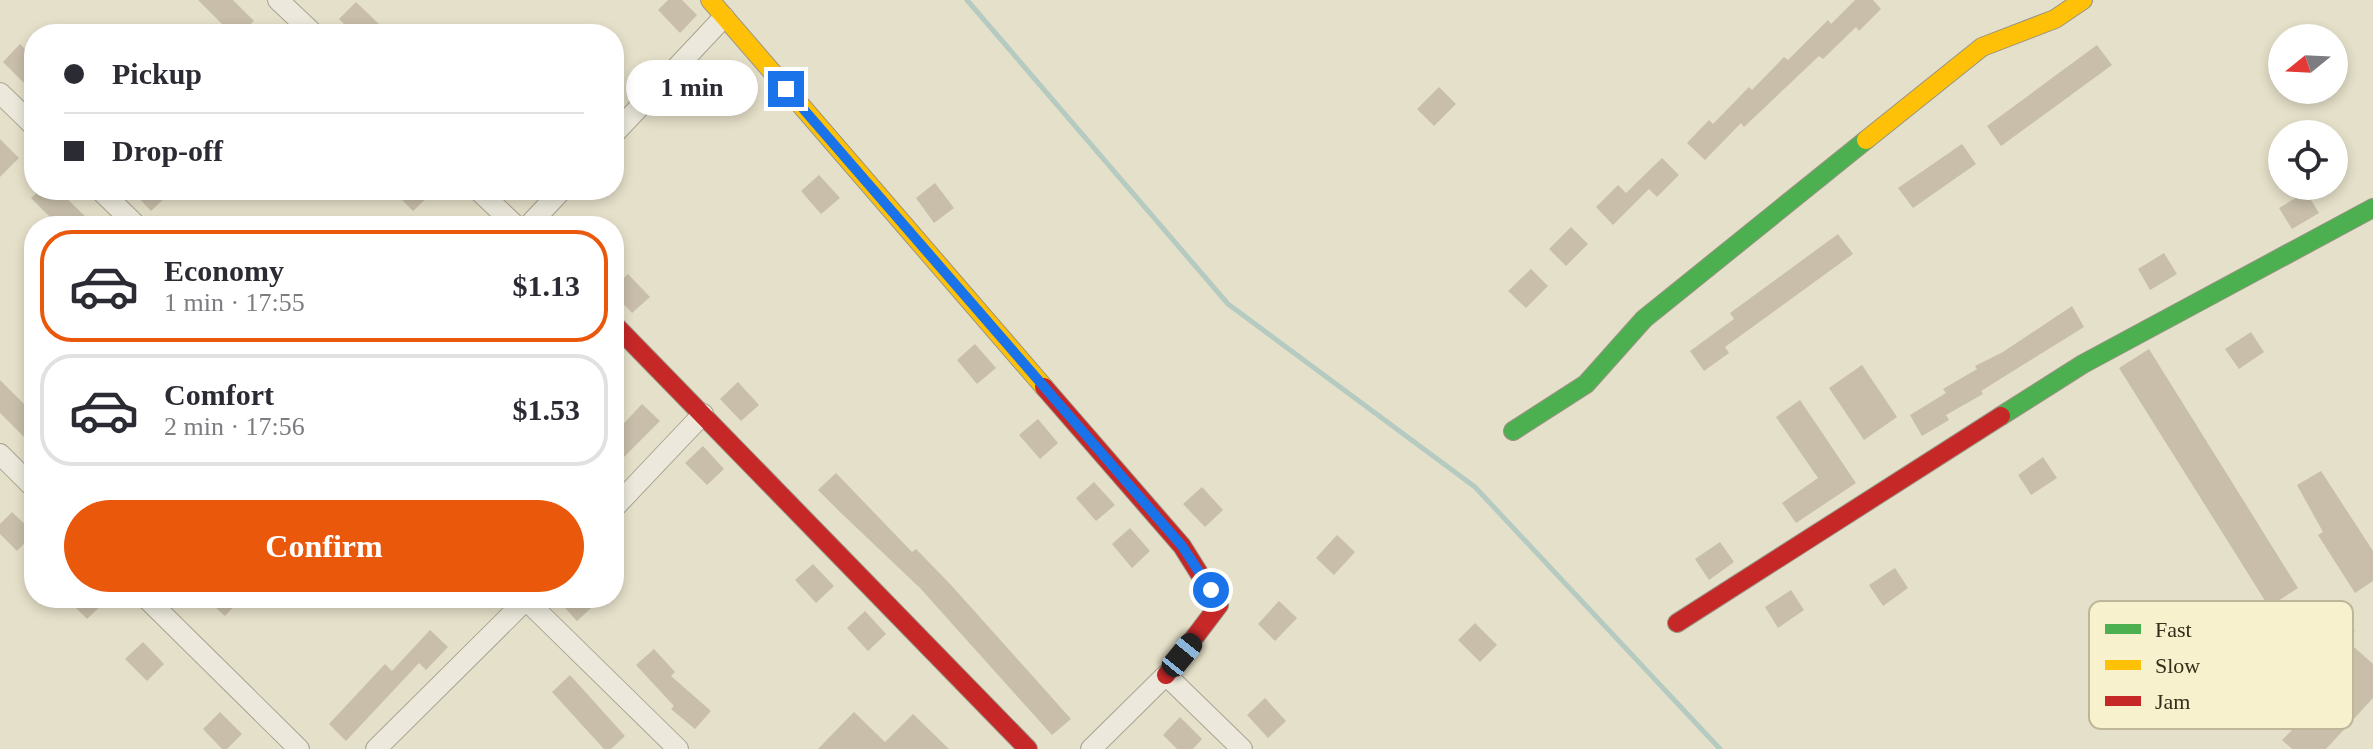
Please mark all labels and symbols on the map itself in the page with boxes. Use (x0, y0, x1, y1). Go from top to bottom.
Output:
north arrow (2268, 24, 2348, 104)
callout: 1 min (626, 61, 758, 117)
route end (768, 71, 804, 107)
route start (1193, 572, 1229, 608)
legend (2089, 601, 2353, 729)
text: Fast (2155, 617, 2192, 642)
car (1158, 629, 1206, 681)
text: Slow (2155, 653, 2200, 678)
text: Jam (2155, 689, 2190, 714)

